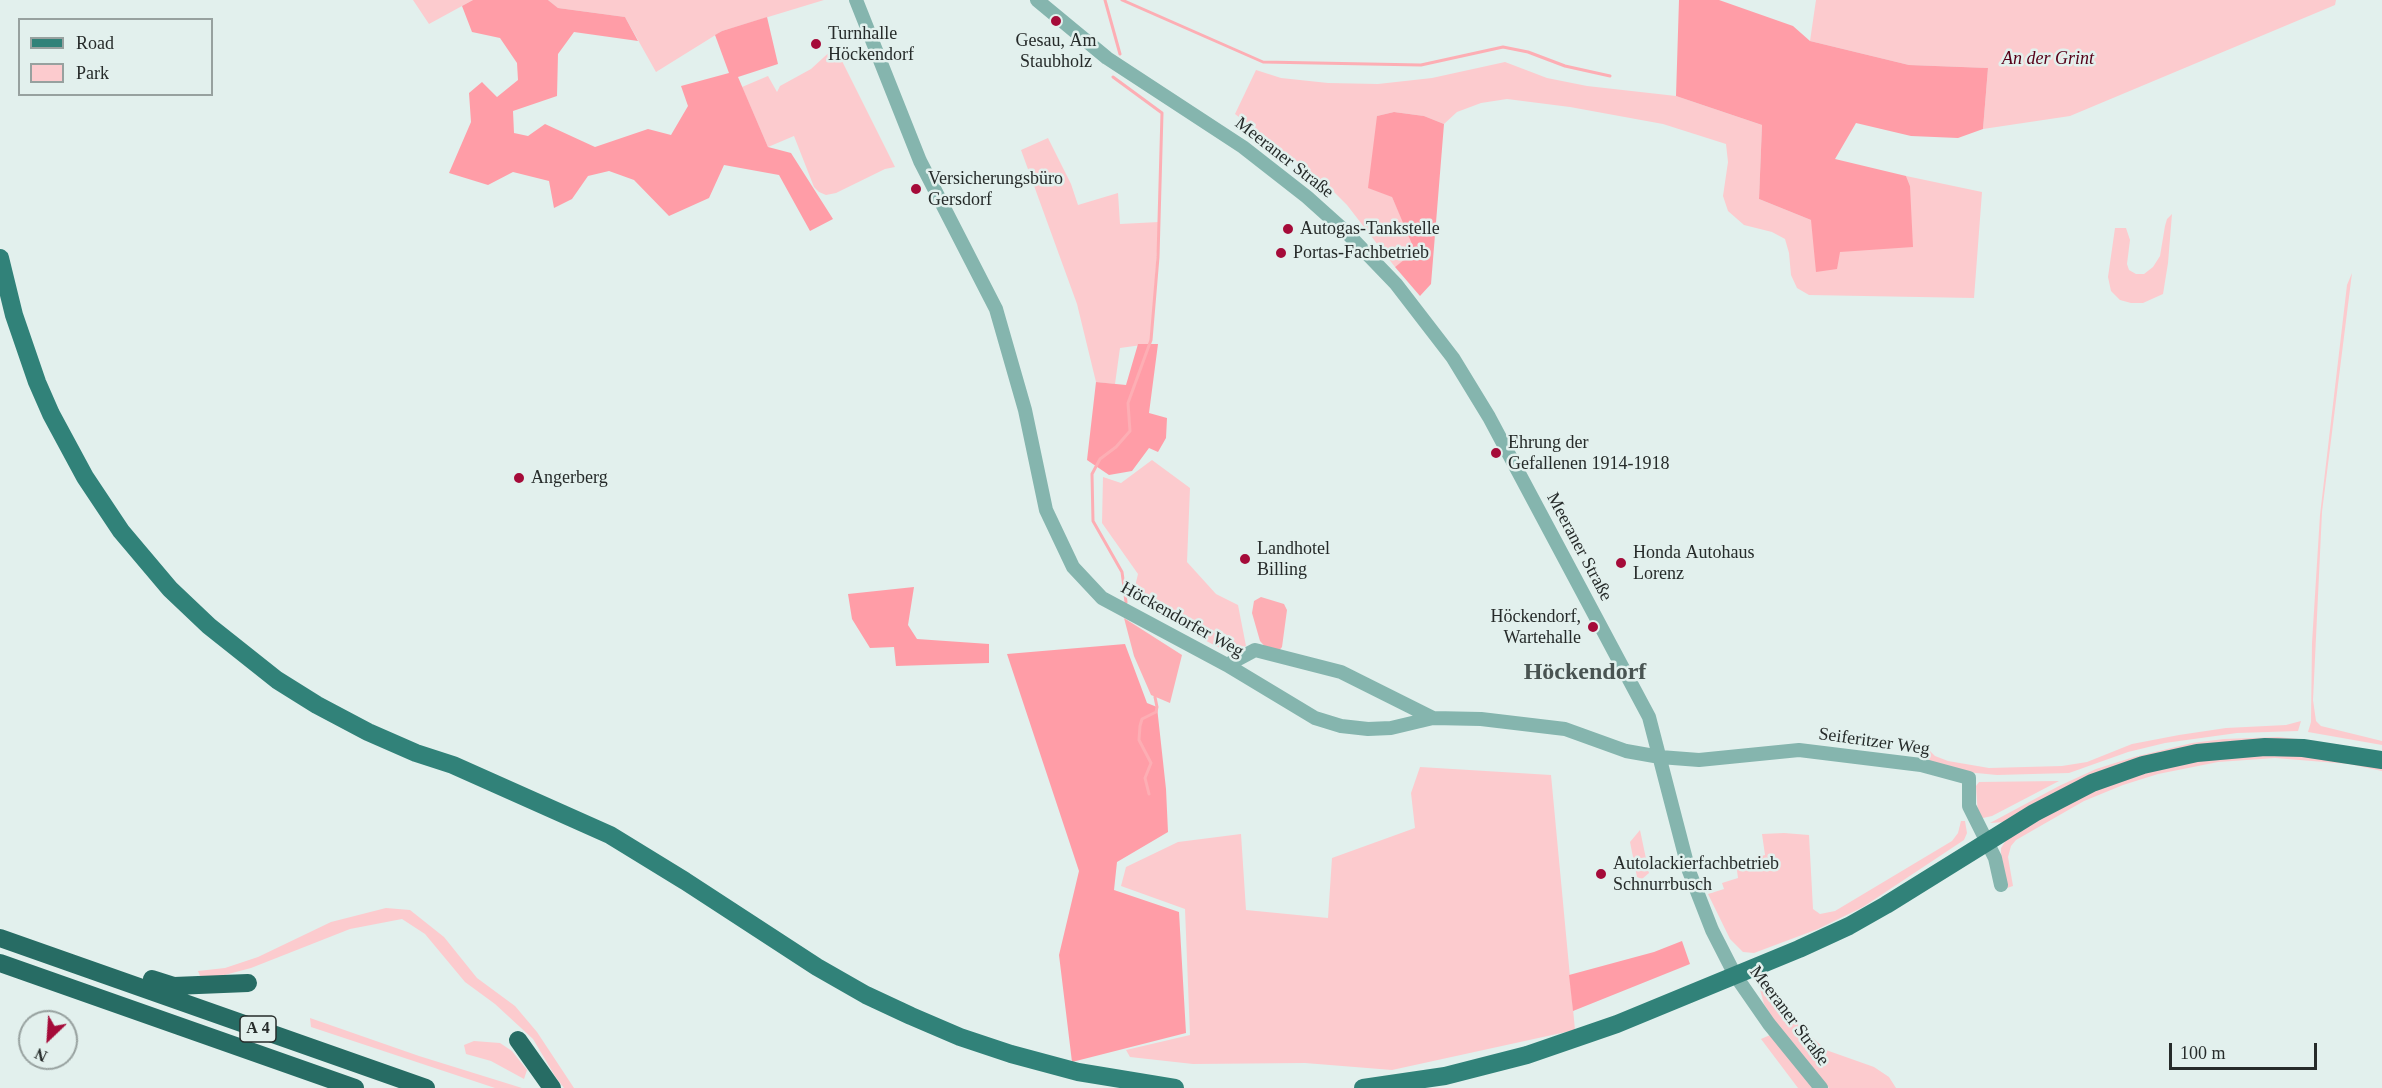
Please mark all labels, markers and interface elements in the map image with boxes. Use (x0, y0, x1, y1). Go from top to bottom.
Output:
marker: Gesau, Am Staubholz (1049, 14, 1063, 28)
legend (18, 18, 213, 96)
place label: Turnhalle Höckendorf (828, 23, 914, 66)
place label: Gesau, Am Staubholz (1016, 30, 1096, 72)
text: Road (76, 33, 114, 53)
marker: Turnhalle Höckendorf (809, 37, 823, 51)
park label: An der Grint (2002, 48, 2094, 70)
text: Park (76, 63, 109, 83)
street label: Meeraner Straße (1230, 113, 1338, 203)
place label: Versicherungsbüro Gersdorf (928, 168, 1063, 210)
marker: Versicherungsbüro Gersdorf (909, 182, 923, 196)
place label: Autogas-Tankstelle (1300, 218, 1440, 240)
marker: Autogas-Tankstelle (1281, 222, 1295, 236)
place label: Portas-Fachbetrieb (1293, 242, 1429, 264)
marker: Portas-Fachbetrieb (1274, 246, 1288, 260)
place label: Ehrung der Gefallenen 1914-1918 (1508, 432, 1669, 474)
marker: Ehrung der Gefallenen 1914-1918 (1489, 446, 1503, 460)
place label: Angerberg (531, 467, 608, 489)
marker: Angerberg (512, 471, 526, 485)
street label: Meeraner Straße (1541, 489, 1617, 605)
place label: Landhotel Billing (1257, 538, 1330, 580)
place label: Honda Autohaus Lorenz (1633, 542, 1754, 584)
marker: Landhotel Billing (1238, 552, 1252, 566)
marker: Honda Autohaus Lorenz (1614, 556, 1628, 570)
street label: Höckendorfer Weg (1117, 577, 1247, 663)
place label: Höckendorf, Wartehalle (1491, 606, 1581, 648)
marker: Höckendorf, Wartehalle (1586, 620, 1600, 634)
district label: Höckendorf (1524, 659, 1646, 687)
street label: Seiferitzer Weg (1817, 724, 1931, 760)
place label: Autolackierfachbetrieb Schnurrbusch (1613, 853, 1779, 896)
marker: Autolackierfachbetrieb Schnurrbusch (1594, 867, 1608, 881)
street label: Meeraner Straße (1744, 962, 1834, 1070)
north arrow (18, 1010, 78, 1070)
road number: A 4 (240, 1016, 276, 1042)
scale bar (2172, 1031, 2320, 1069)
text: 100 m (2180, 1043, 2226, 1063)
text: N (32, 1045, 50, 1065)

